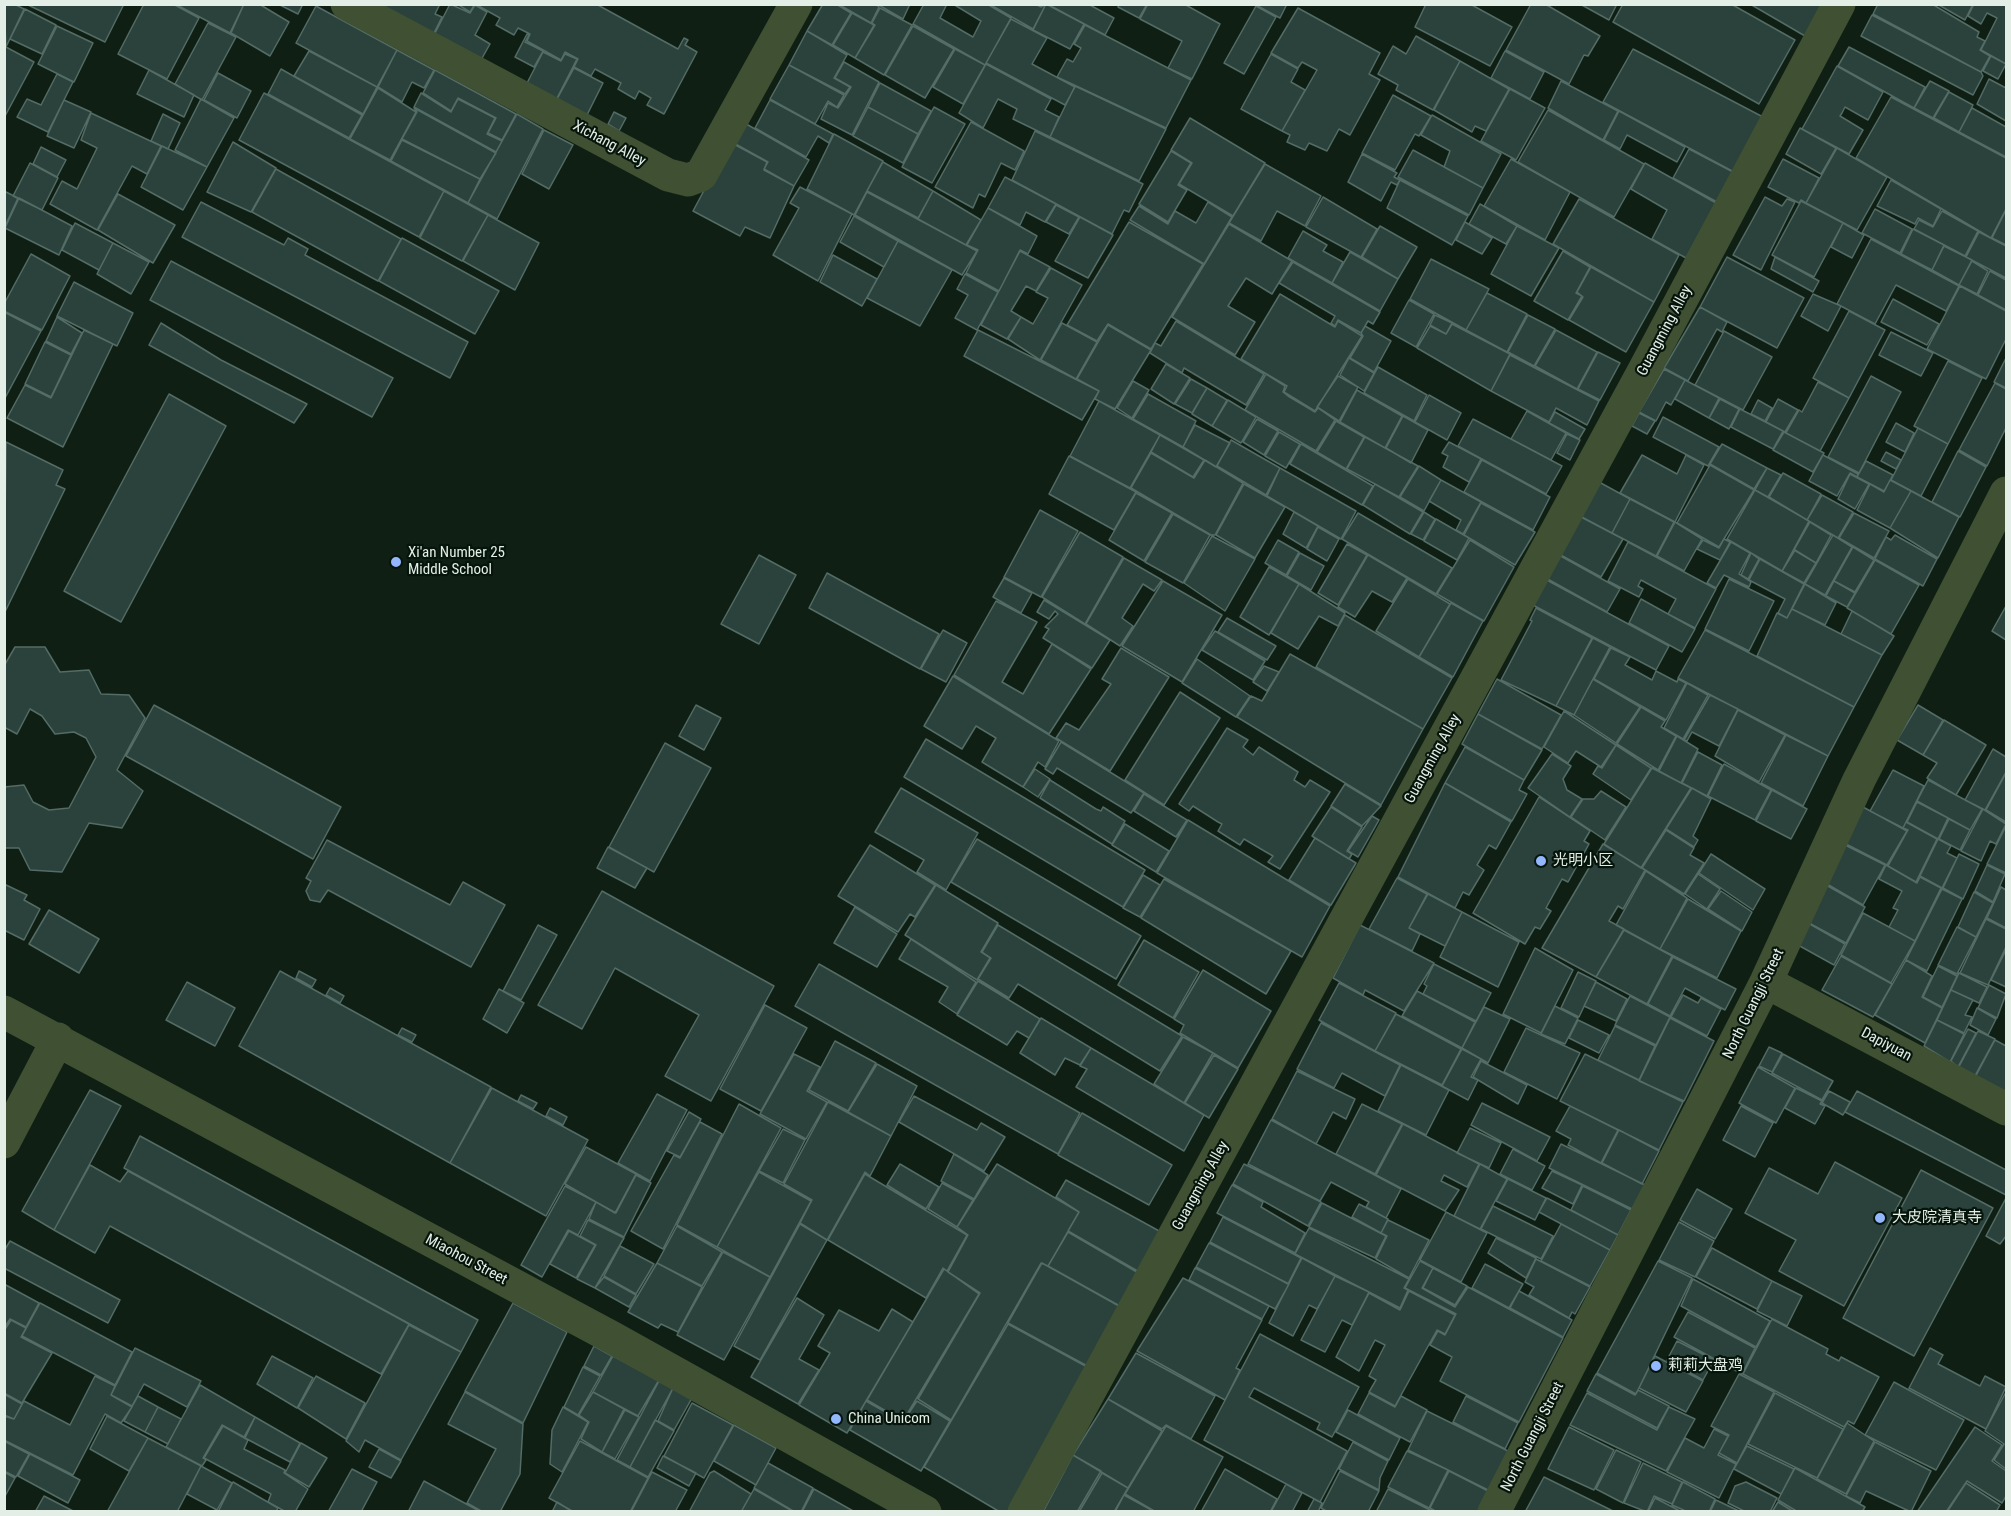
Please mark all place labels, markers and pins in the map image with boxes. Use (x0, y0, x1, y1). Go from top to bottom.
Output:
place label: Xi'an Number 25 Middle School (408, 544, 505, 579)
marker: Xi'an Number 25 Middle School (389, 555, 403, 569)
place label: 光明小区 (1553, 852, 1613, 870)
marker: 光明小区 (1534, 854, 1548, 868)
place label: 大皮院清真寺 (1892, 1209, 1982, 1227)
marker: 大皮院清真寺 (1873, 1211, 1887, 1225)
place label: 莉莉大盘鸡 (1668, 1357, 1743, 1375)
marker: 莉莉大盘鸡 (1649, 1359, 1663, 1373)
place label: China Unicom (848, 1410, 930, 1428)
marker: China Unicom (829, 1412, 843, 1426)

